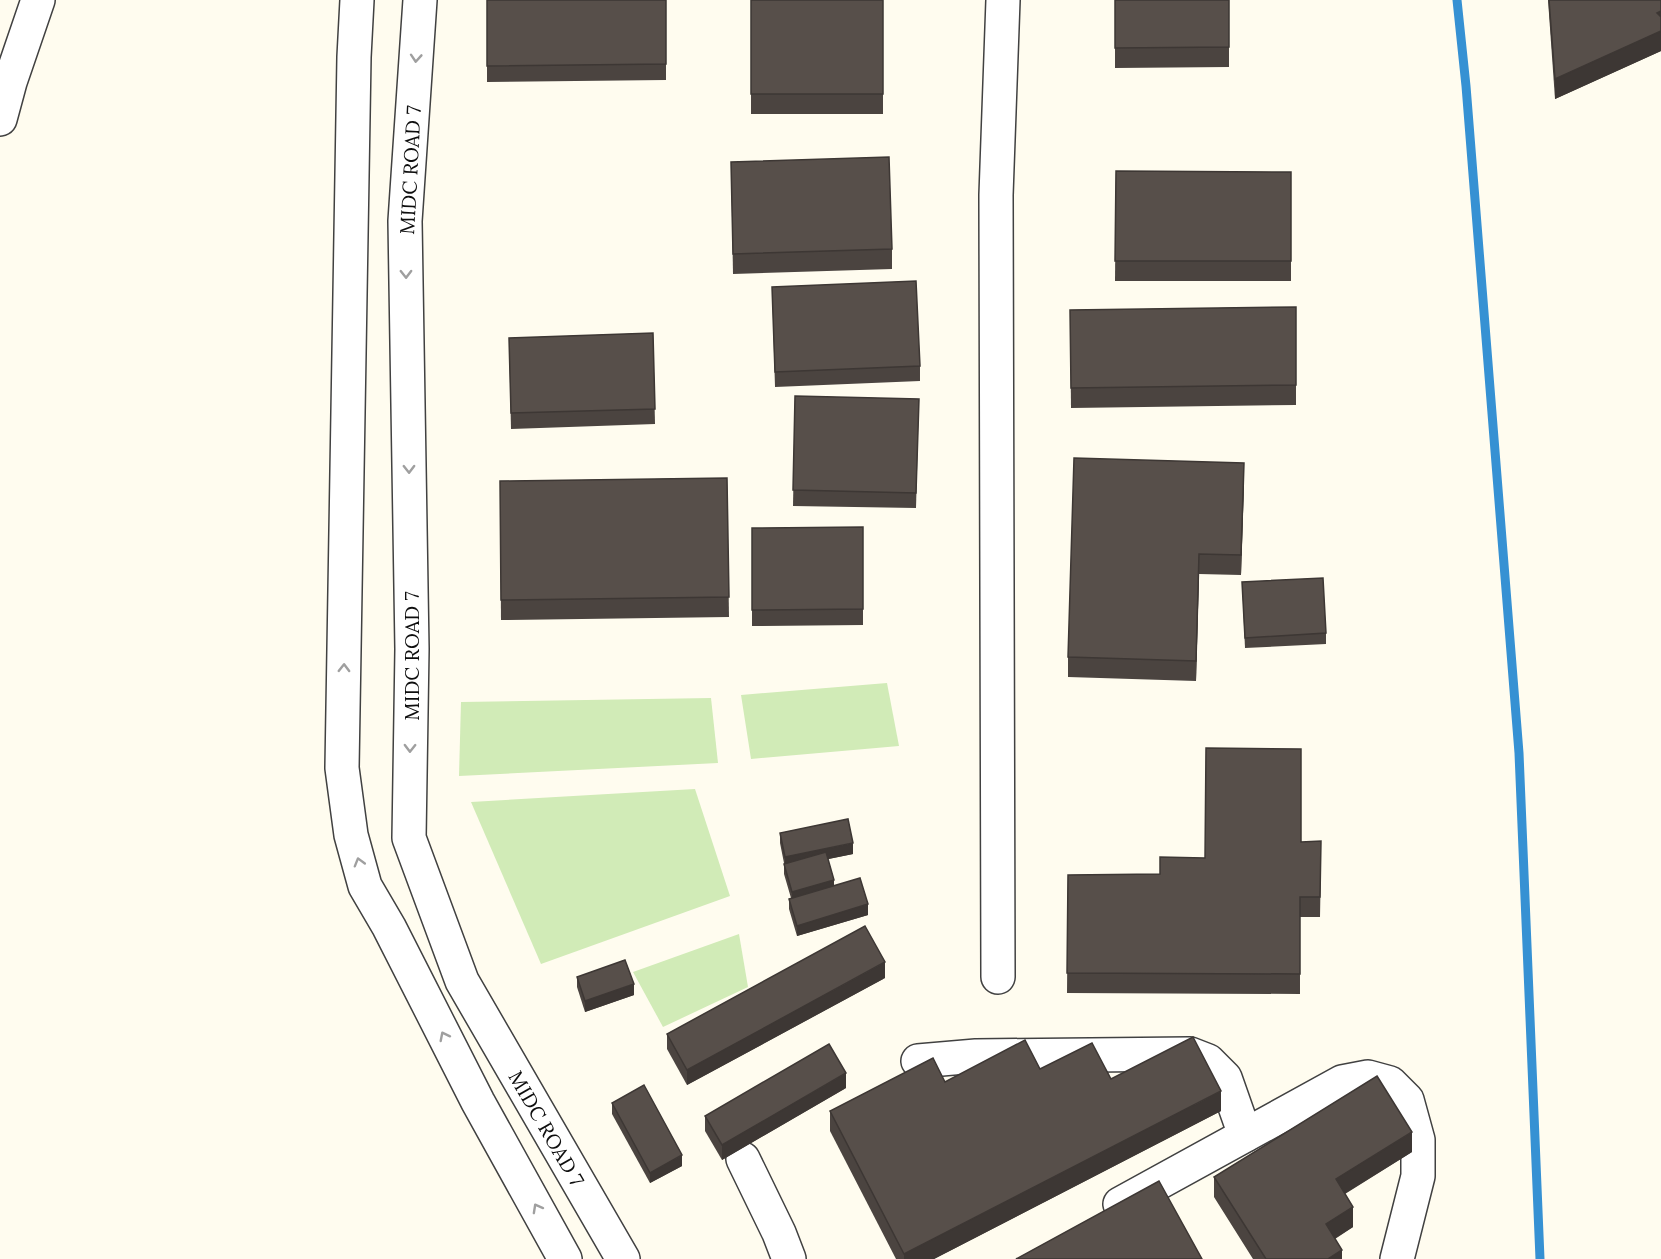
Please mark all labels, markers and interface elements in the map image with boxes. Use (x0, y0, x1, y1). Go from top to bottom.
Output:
one-way arrow (410, 54, 423, 63)
street label: MIDC ROAD 7 (394, 105, 426, 235)
one-way arrow (400, 270, 412, 279)
one-way arrow (403, 464, 415, 473)
street label: MIDC ROAD 7 (399, 591, 424, 721)
one-way arrow (338, 664, 350, 673)
one-way arrow (404, 743, 417, 752)
one-way arrow (353, 857, 366, 867)
one-way arrow (440, 1032, 452, 1043)
street label: MIDC ROAD 7 (504, 1066, 590, 1190)
one-way arrow (533, 1204, 544, 1214)

